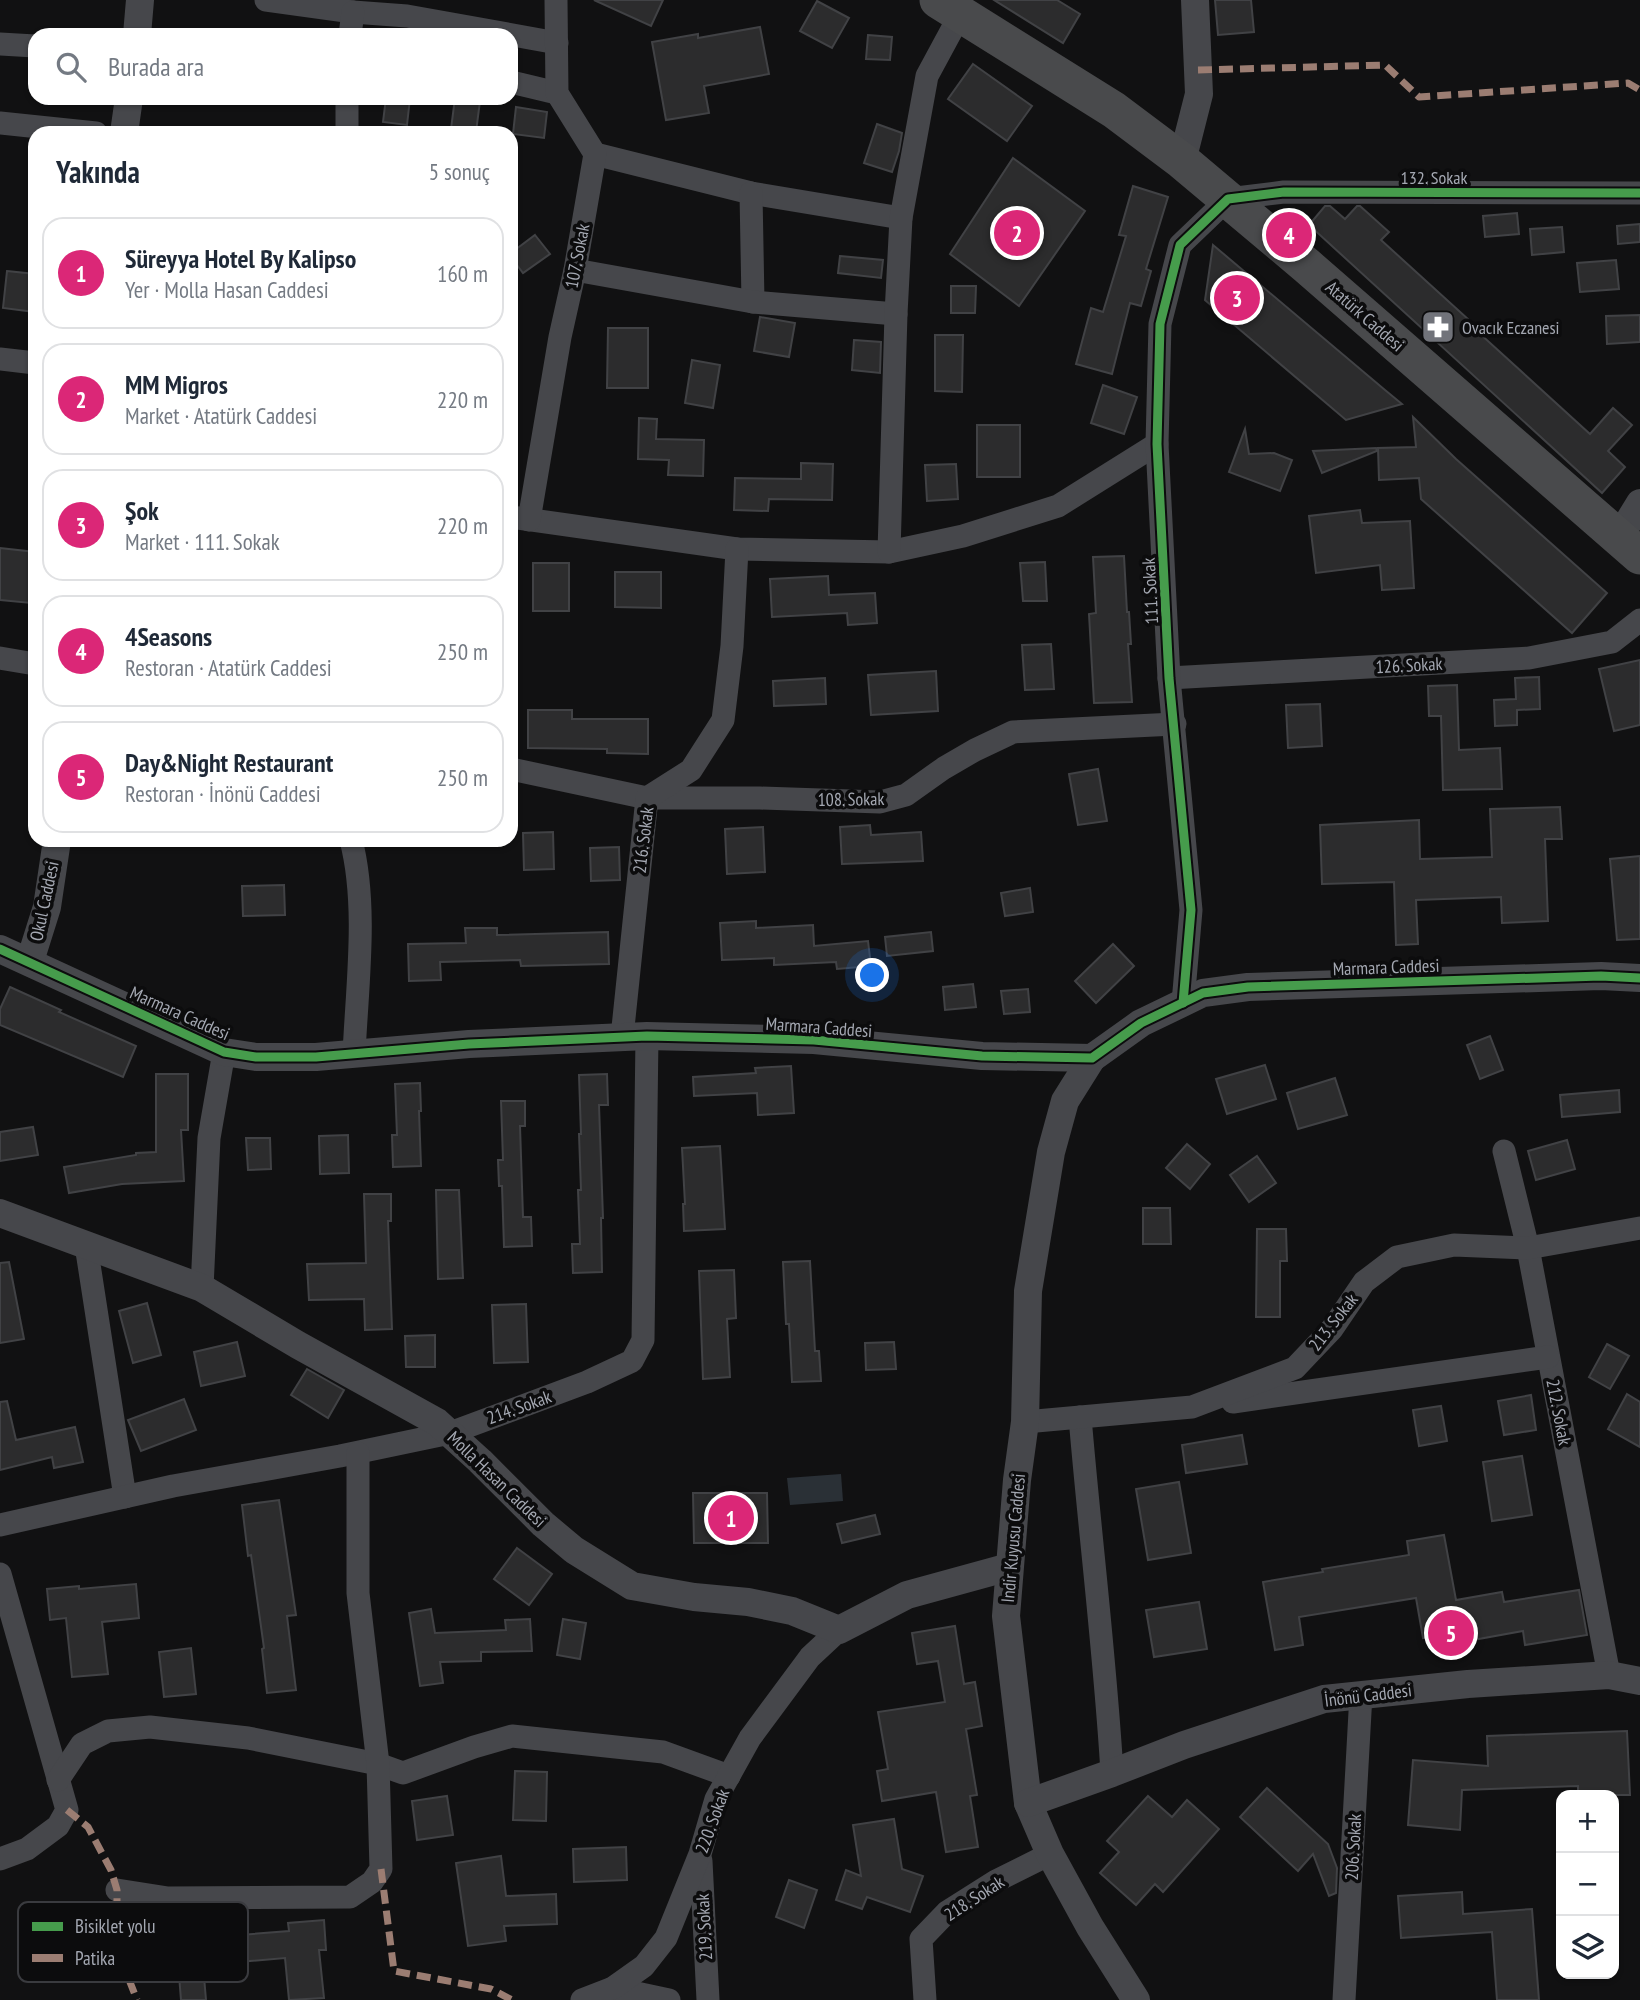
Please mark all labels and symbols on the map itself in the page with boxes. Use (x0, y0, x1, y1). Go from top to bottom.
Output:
street label: 132. Sokak (1401, 166, 1467, 189)
pin: 2 (994, 207, 1040, 259)
pin: 4 (1266, 209, 1312, 261)
street label: 107. Sokak (559, 222, 595, 290)
pin: 3 (1214, 272, 1260, 324)
street label: Atatürk Caddesi (1321, 276, 1409, 356)
pharmacy icon: Ovacık Eczanesi (1419, 308, 1457, 346)
place label: Ovacık Eczanesi (1462, 316, 1559, 339)
street label: 111. Sokak (1137, 557, 1163, 625)
street label: 126. Sokak (1375, 652, 1443, 678)
street label: 108. Sokak (817, 787, 885, 811)
street label: 216. Sokak (628, 805, 658, 875)
street label: Okul Caddesi (24, 859, 64, 943)
street label: Marmara Caddesi (1332, 954, 1440, 980)
your location (855, 958, 889, 992)
street label: Marmara Caddesi (127, 981, 233, 1045)
street label: Marmara Caddesi (765, 1012, 873, 1042)
street label: 213. Sokak (1303, 1289, 1363, 1355)
street label: 212. Sokak (1541, 1377, 1577, 1447)
street label: 214. Sokak (484, 1385, 554, 1429)
street label: Molla Hasan Caddesi (443, 1426, 551, 1532)
street label: Indir Kuyusu Caddesi (996, 1473, 1030, 1603)
pin: 1 (708, 1492, 754, 1544)
pin: 5 (1428, 1607, 1474, 1659)
street label: İnönü Caddesi (1323, 1678, 1413, 1712)
street label: 220. Sokak (690, 1786, 734, 1856)
street label: 206. Sokak (1340, 1813, 1366, 1881)
street label: 218. Sokak (940, 1870, 1008, 1926)
street label: 219. Sokak (691, 1893, 717, 1961)
legend (18, 1902, 248, 1982)
text: Bisiklet yolu (75, 1914, 155, 1938)
text: Patika (75, 1946, 115, 1970)

